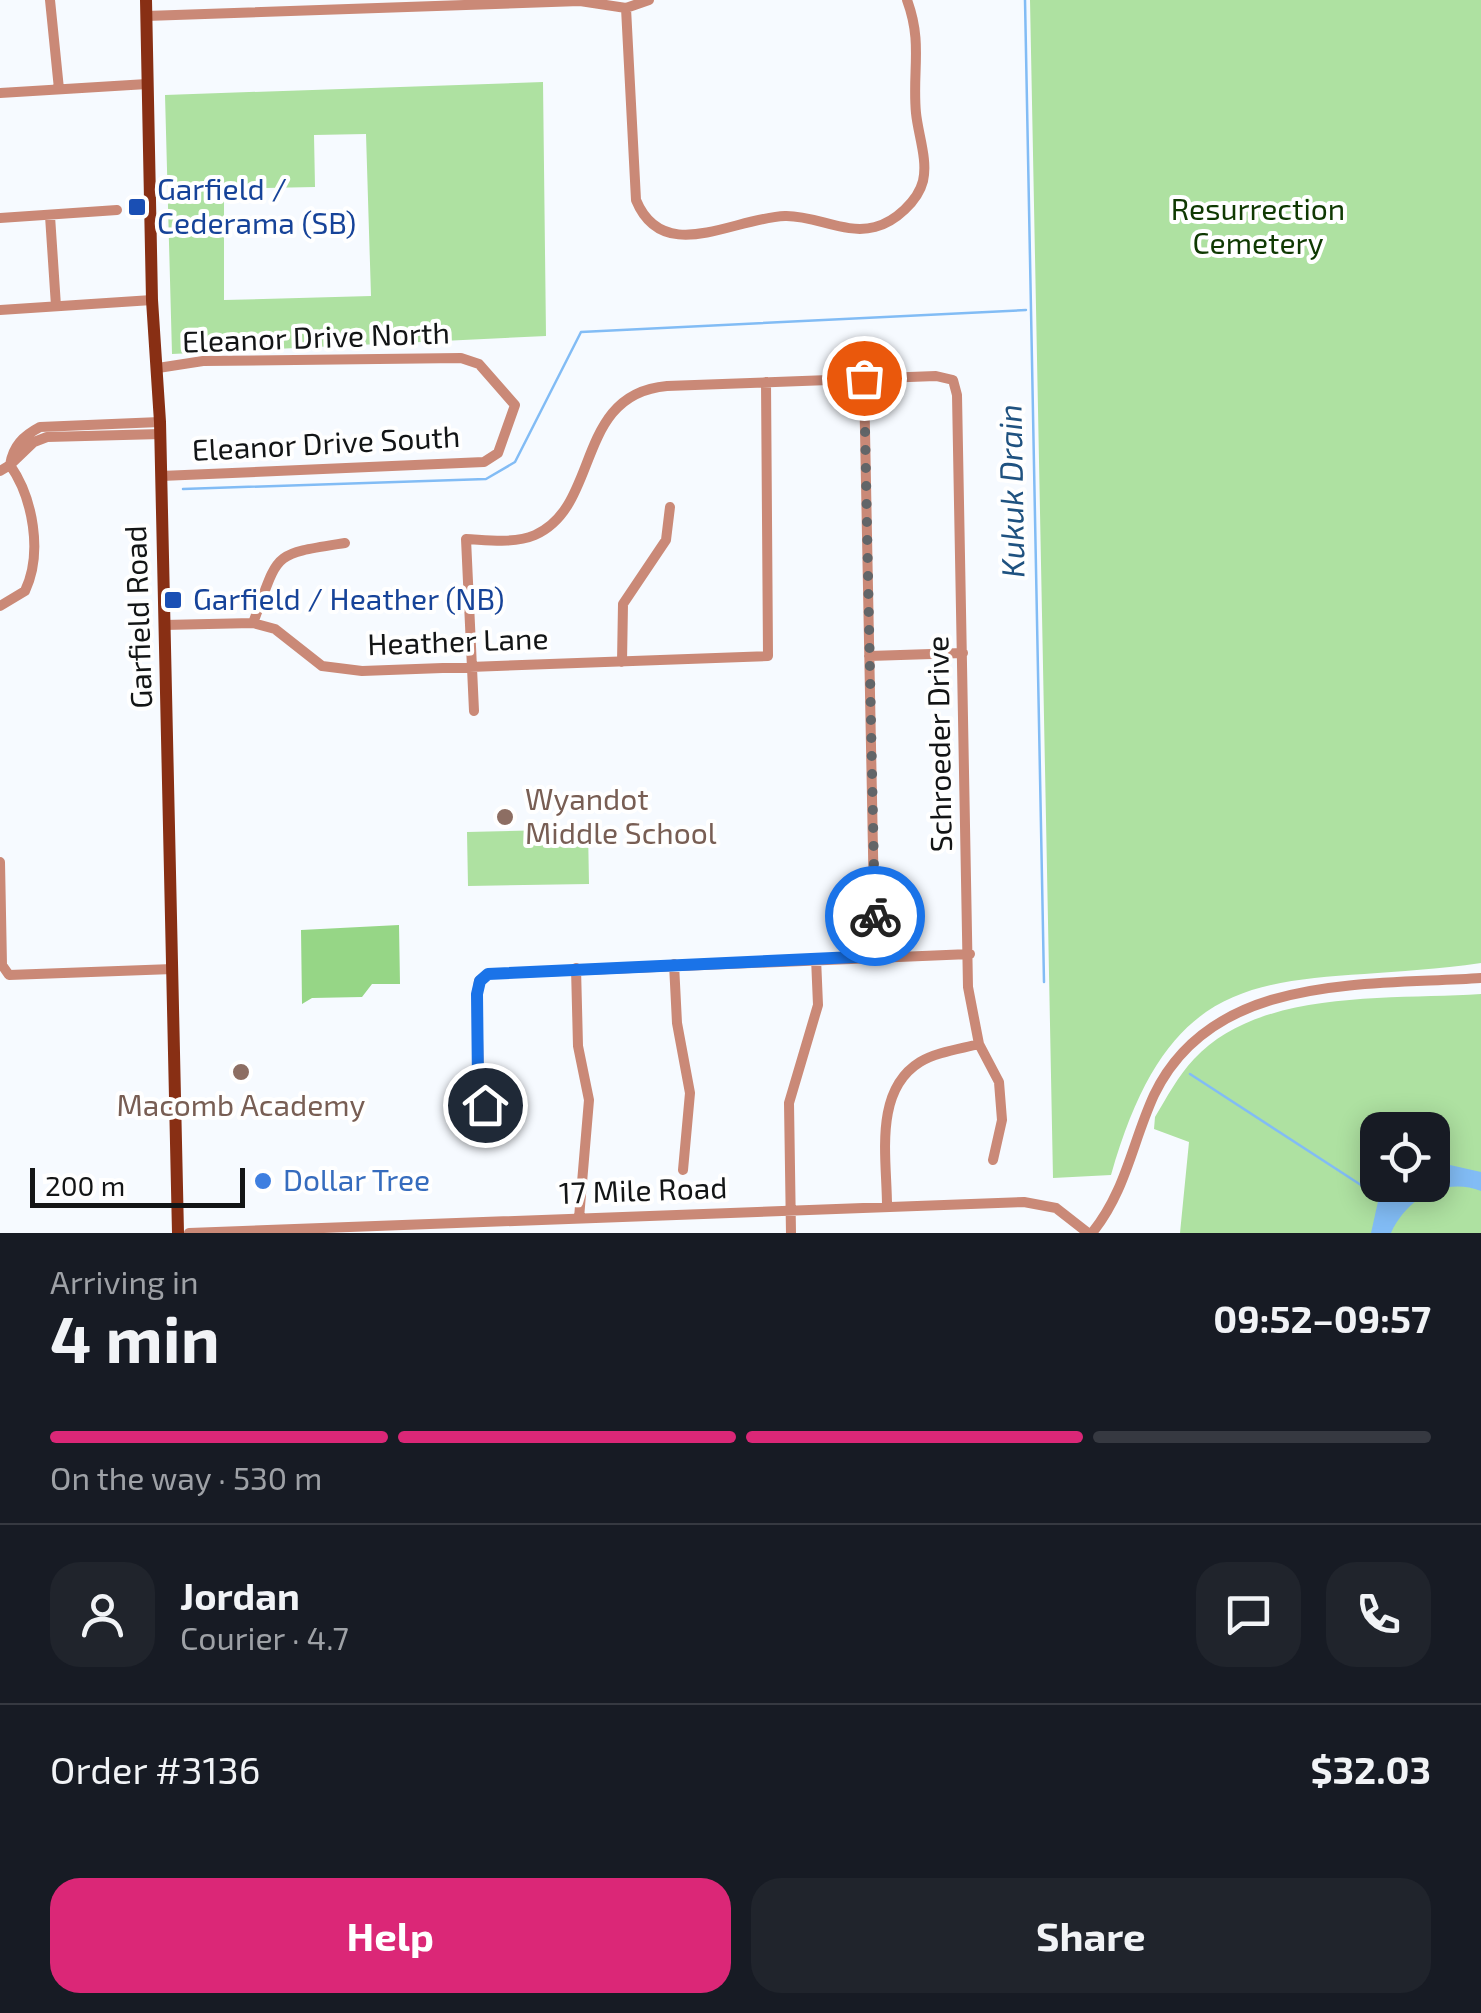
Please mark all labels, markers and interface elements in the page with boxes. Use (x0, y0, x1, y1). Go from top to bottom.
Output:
place label: Garfield / Cederama (SB) (157, 170, 356, 240)
park label: Resurrection Cemetery (1171, 190, 1345, 260)
marker: Garfield / Cederama (SB) (126, 196, 148, 218)
street label: Eleanor Drive North (181, 313, 450, 359)
pin (822, 336, 907, 421)
icon: bag (837, 351, 892, 406)
water label: Kukuk Drain (989, 404, 1031, 578)
street label: Eleanor Drive South (191, 417, 461, 467)
street label: Garfield Road (116, 525, 158, 709)
place label: Garfield / Heather (NB) (193, 580, 505, 616)
marker: Garfield / Heather (NB) (162, 589, 184, 611)
street label: Heather Lane (367, 619, 549, 661)
street label: Schroeder Drive (918, 636, 958, 853)
place label: Wyandot Middle School (525, 780, 717, 850)
marker: Wyandot Middle School (494, 806, 516, 828)
courier (825, 866, 925, 966)
icon: bike (848, 889, 903, 944)
marker: Macomb Academy (230, 1061, 252, 1083)
pin (443, 1063, 528, 1148)
icon: home (458, 1078, 513, 1133)
place label: Macomb Academy (117, 1086, 366, 1122)
map controls (1360, 1112, 1450, 1202)
button: locate (1360, 1112, 1450, 1202)
place label: Dollar Tree (283, 1161, 430, 1197)
scale bar (30, 1163, 245, 1208)
text: 200 m (45, 1168, 125, 1202)
street label: 17 Mile Road (558, 1168, 728, 1210)
marker: Dollar Tree (252, 1170, 274, 1192)
text: Arriving in (50, 1262, 199, 1300)
text: 09:52–09:57 (1213, 1295, 1431, 1341)
text: 4 min (50, 1298, 220, 1376)
text: On the way · 530 m (50, 1458, 322, 1496)
button: person (50, 1562, 155, 1667)
button: chat (1196, 1562, 1301, 1667)
button: phone (1326, 1562, 1431, 1667)
text: Jordan (180, 1572, 300, 1618)
text: Courier · 4.7 (180, 1618, 349, 1656)
text: Order #3136 (50, 1746, 260, 1792)
text: $32.03 (1311, 1746, 1431, 1792)
button: Help (50, 1878, 731, 1993)
button: Share (751, 1878, 1431, 1993)

